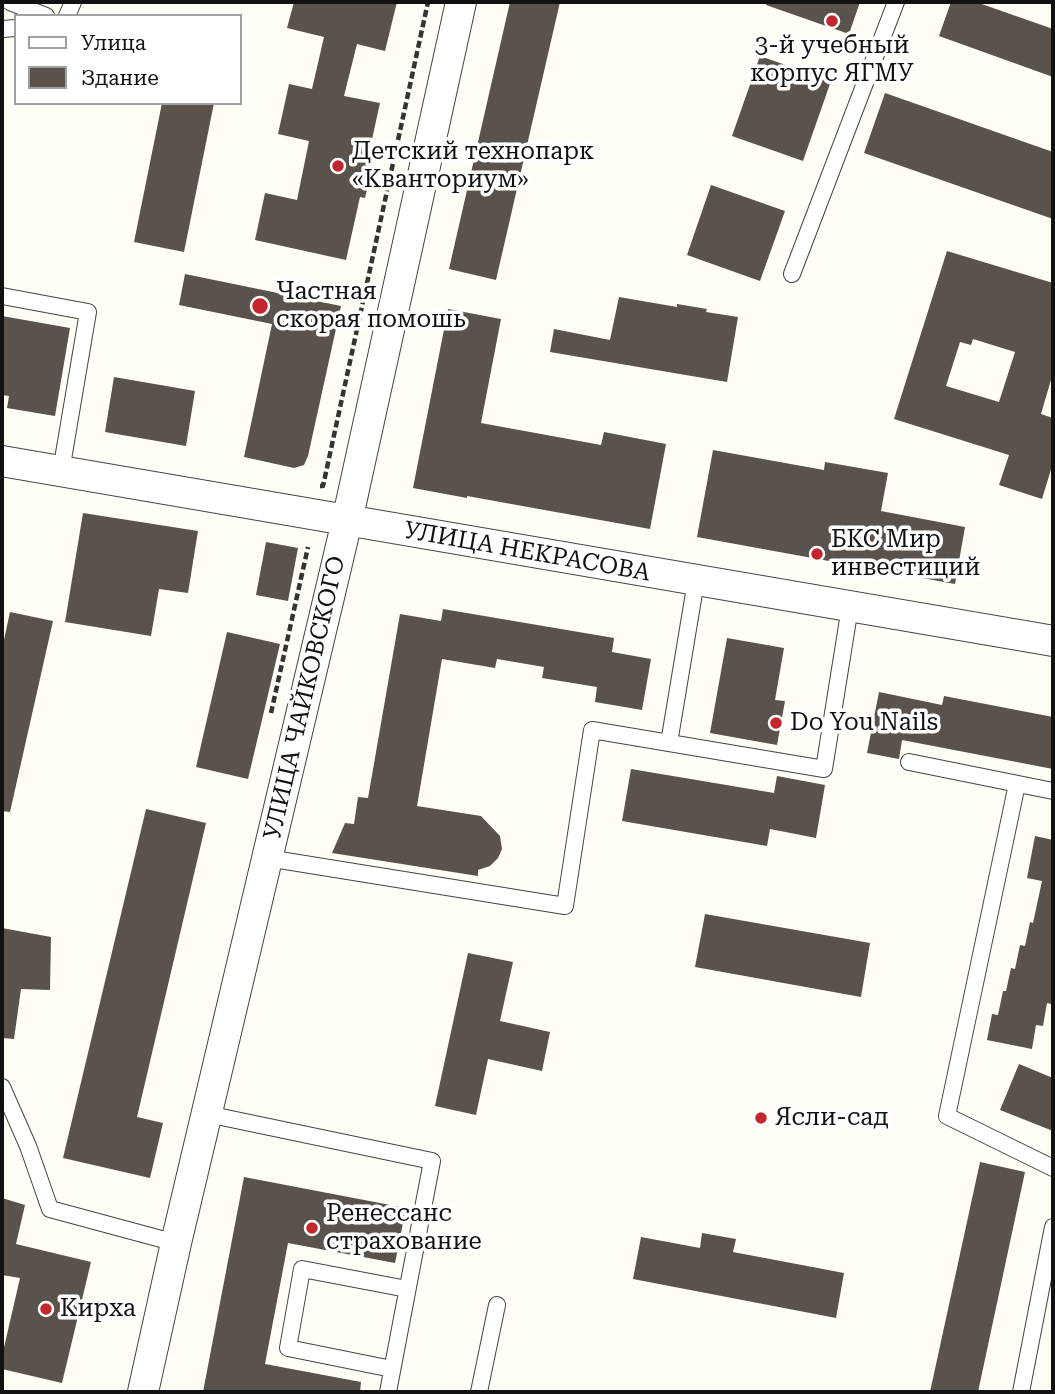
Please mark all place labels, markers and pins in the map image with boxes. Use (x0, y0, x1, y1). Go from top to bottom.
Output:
marker: 3-й учебный корпус ЯГМУ (824, 13, 840, 29)
place label: 3-й учебный корпус ЯГМУ (750, 32, 914, 88)
place label: Детский технопарк «Кванториум» (352, 138, 594, 194)
marker: Детский технопарк «Кванториум» (330, 158, 346, 174)
place label: Частная скорая помошь (276, 278, 466, 334)
marker: Частная скорая помошь (250, 296, 270, 316)
place label: БКС Мир инвестиций (831, 526, 980, 582)
marker: БКС Мир инвестиций (809, 546, 825, 562)
place label: Do You Nails (790, 709, 938, 737)
marker: Do You Nails (768, 715, 784, 731)
place label: Ясли-сад (775, 1104, 889, 1132)
marker: Ясли-сад (753, 1110, 769, 1126)
place label: Ренессанс страхование (326, 1200, 482, 1256)
marker: Ренессанс страхование (304, 1220, 320, 1236)
place label: Кирха (60, 1295, 136, 1323)
marker: Кирха (38, 1301, 54, 1317)

